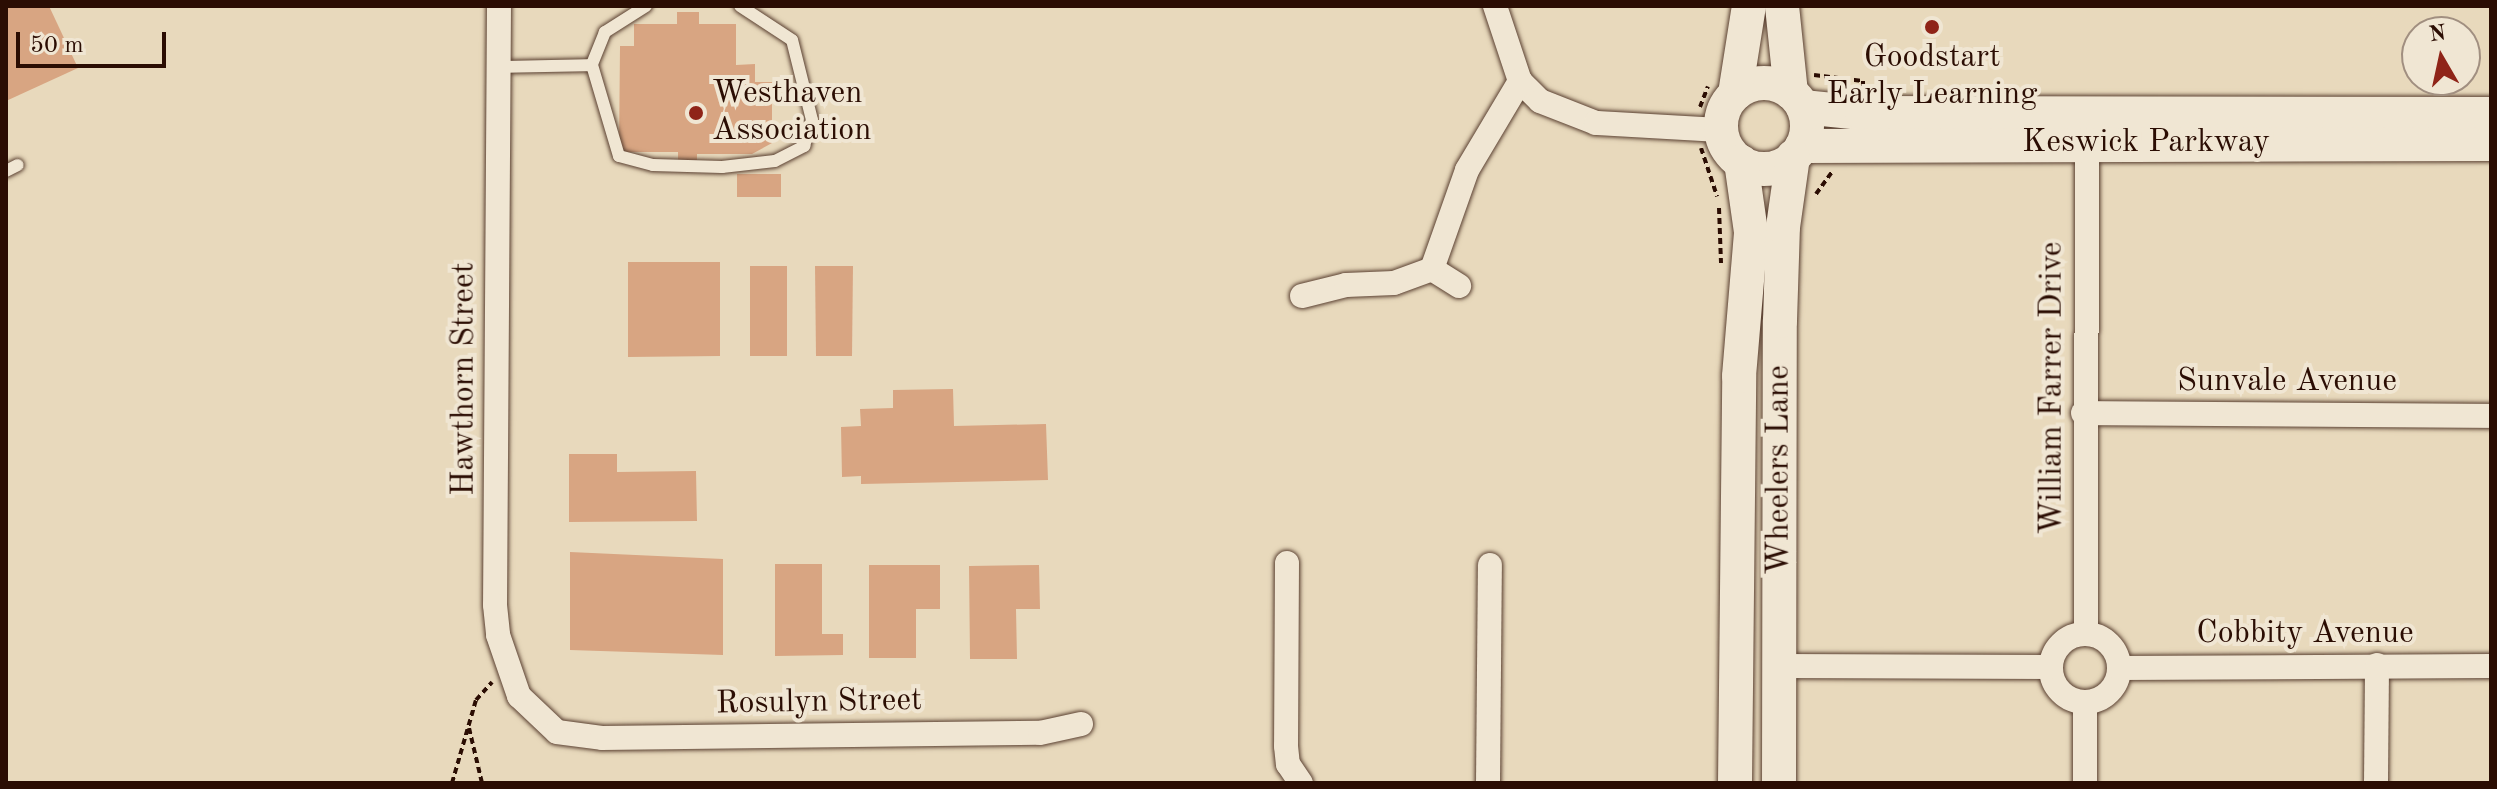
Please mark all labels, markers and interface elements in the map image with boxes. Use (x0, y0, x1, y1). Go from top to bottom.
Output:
scale bar (20, 16, 170, 66)
north arrow (2401, 16, 2481, 96)
marker: Goodstart Early Learning (1923, 18, 1941, 36)
text: N (2428, 22, 2448, 46)
text: 50 m (30, 34, 84, 58)
place label: Goodstart Early Learning (1826, 40, 2038, 115)
place label: Westhaven Association (712, 76, 871, 151)
marker: Westhaven Association (687, 104, 705, 122)
street label: Keswick Parkway (2022, 124, 2270, 162)
street label: William Farrer Drive (2034, 242, 2072, 534)
street label: Hawthorn Street (446, 262, 484, 496)
street label: Sunvale Avenue (2177, 363, 2397, 401)
street label: Wheelers Lane (1761, 365, 1799, 575)
street label: Cobbity Avenue (2196, 615, 2414, 653)
street label: Rosulyn Street (715, 682, 923, 724)

